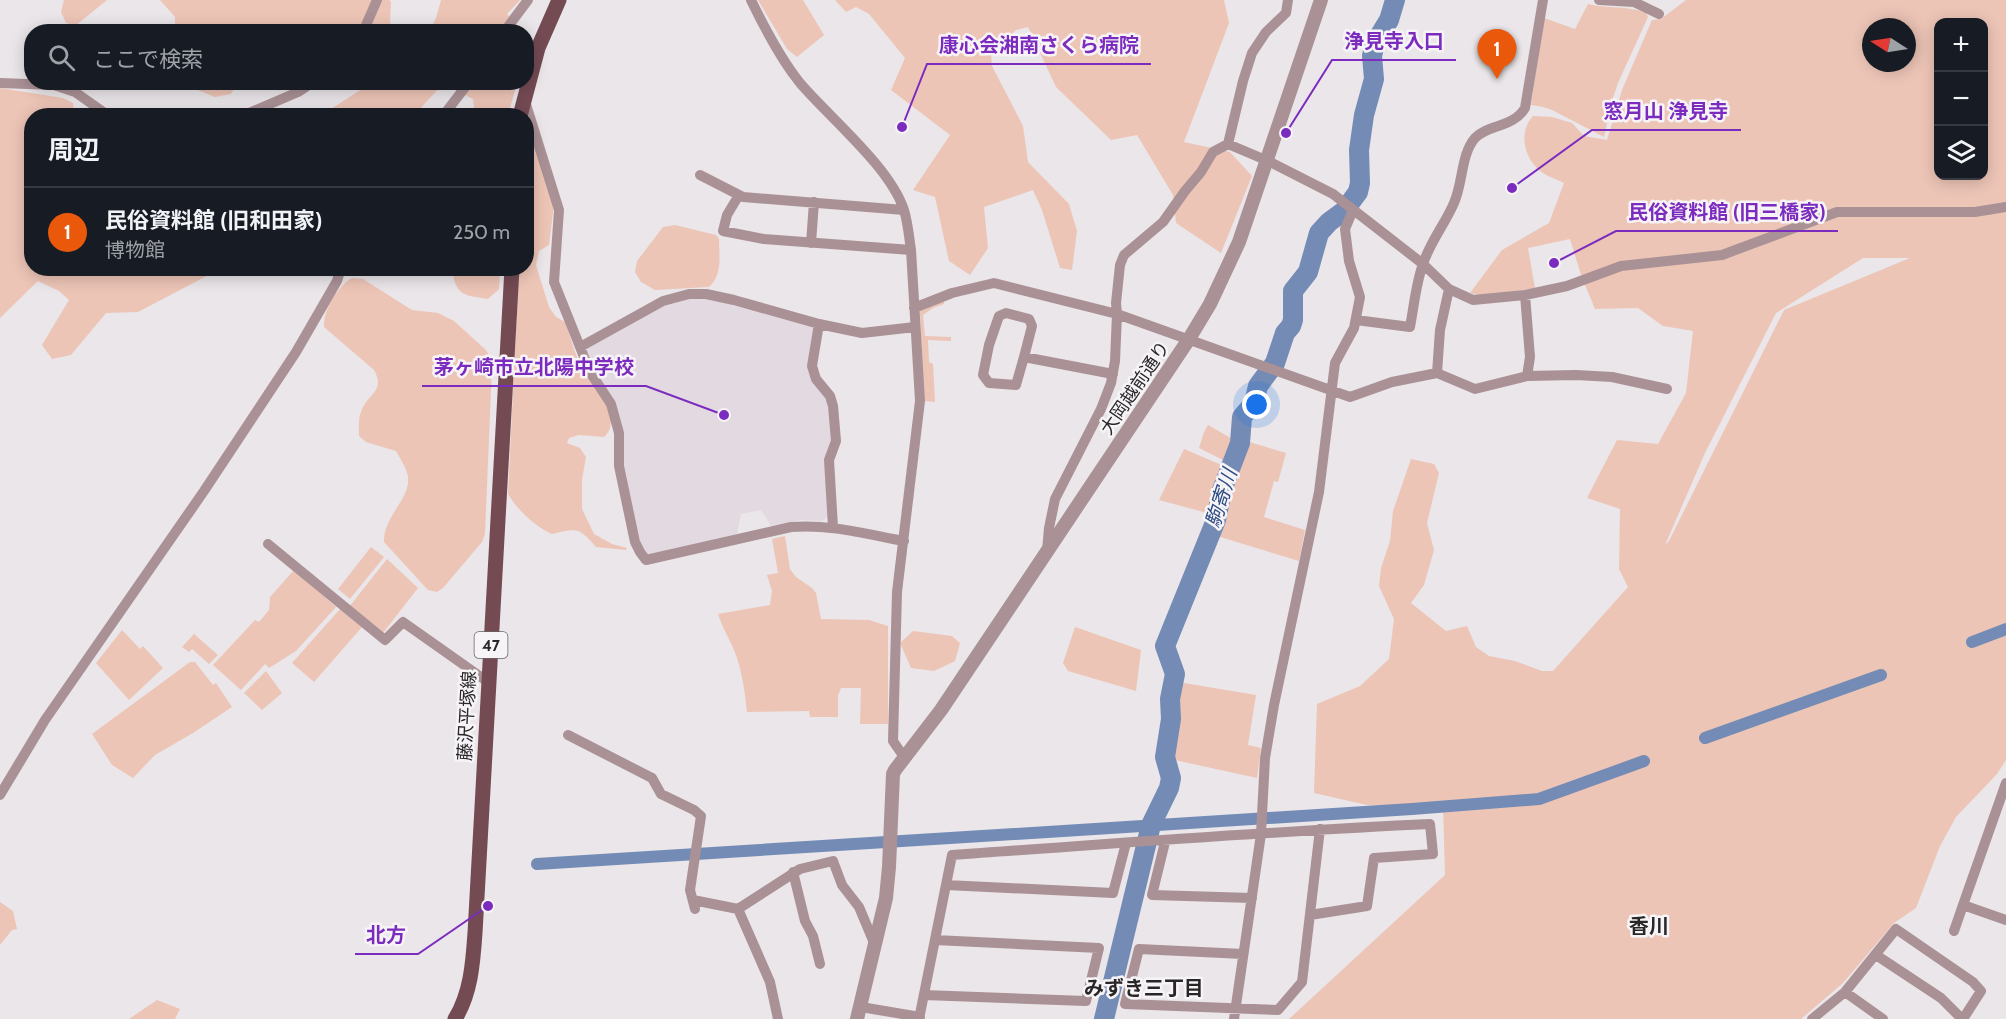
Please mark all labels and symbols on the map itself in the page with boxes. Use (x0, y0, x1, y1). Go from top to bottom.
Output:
north arrow (1862, 18, 1916, 72)
callout: 浄見寺入口 (1332, 22, 1456, 60)
callout: 康心会湘南さくら病院 (927, 26, 1151, 64)
text: 浄見寺入口 (1344, 29, 1444, 53)
pin: 1 (1478, 29, 1516, 79)
text: 康心会湘南さくら病院 (939, 33, 1139, 57)
callout: 窓月山 浄見寺 (1592, 92, 1741, 130)
text: 窓月山 浄見寺 (1604, 99, 1728, 123)
callout: 民俗資料館 (旧三橋家) (1616, 193, 1838, 231)
text: 民俗資料館 (旧三橋家) (1628, 200, 1826, 224)
street label: 大岡越前通り (1096, 337, 1174, 439)
callout: 茅ヶ崎市立北陽中学校 (422, 348, 646, 386)
text: 茅ヶ崎市立北陽中学校 (434, 355, 634, 379)
your location (1242, 390, 1271, 419)
water label: 駒寄川 (1200, 464, 1242, 530)
road number: 47 (474, 632, 508, 658)
street label: 藤沢平塚線 (454, 670, 480, 762)
district label: 香川 (1629, 914, 1669, 938)
callout: 北方 (355, 916, 418, 954)
text: 北方 (366, 923, 406, 947)
district label: みずき三丁目 (1084, 976, 1204, 1000)

